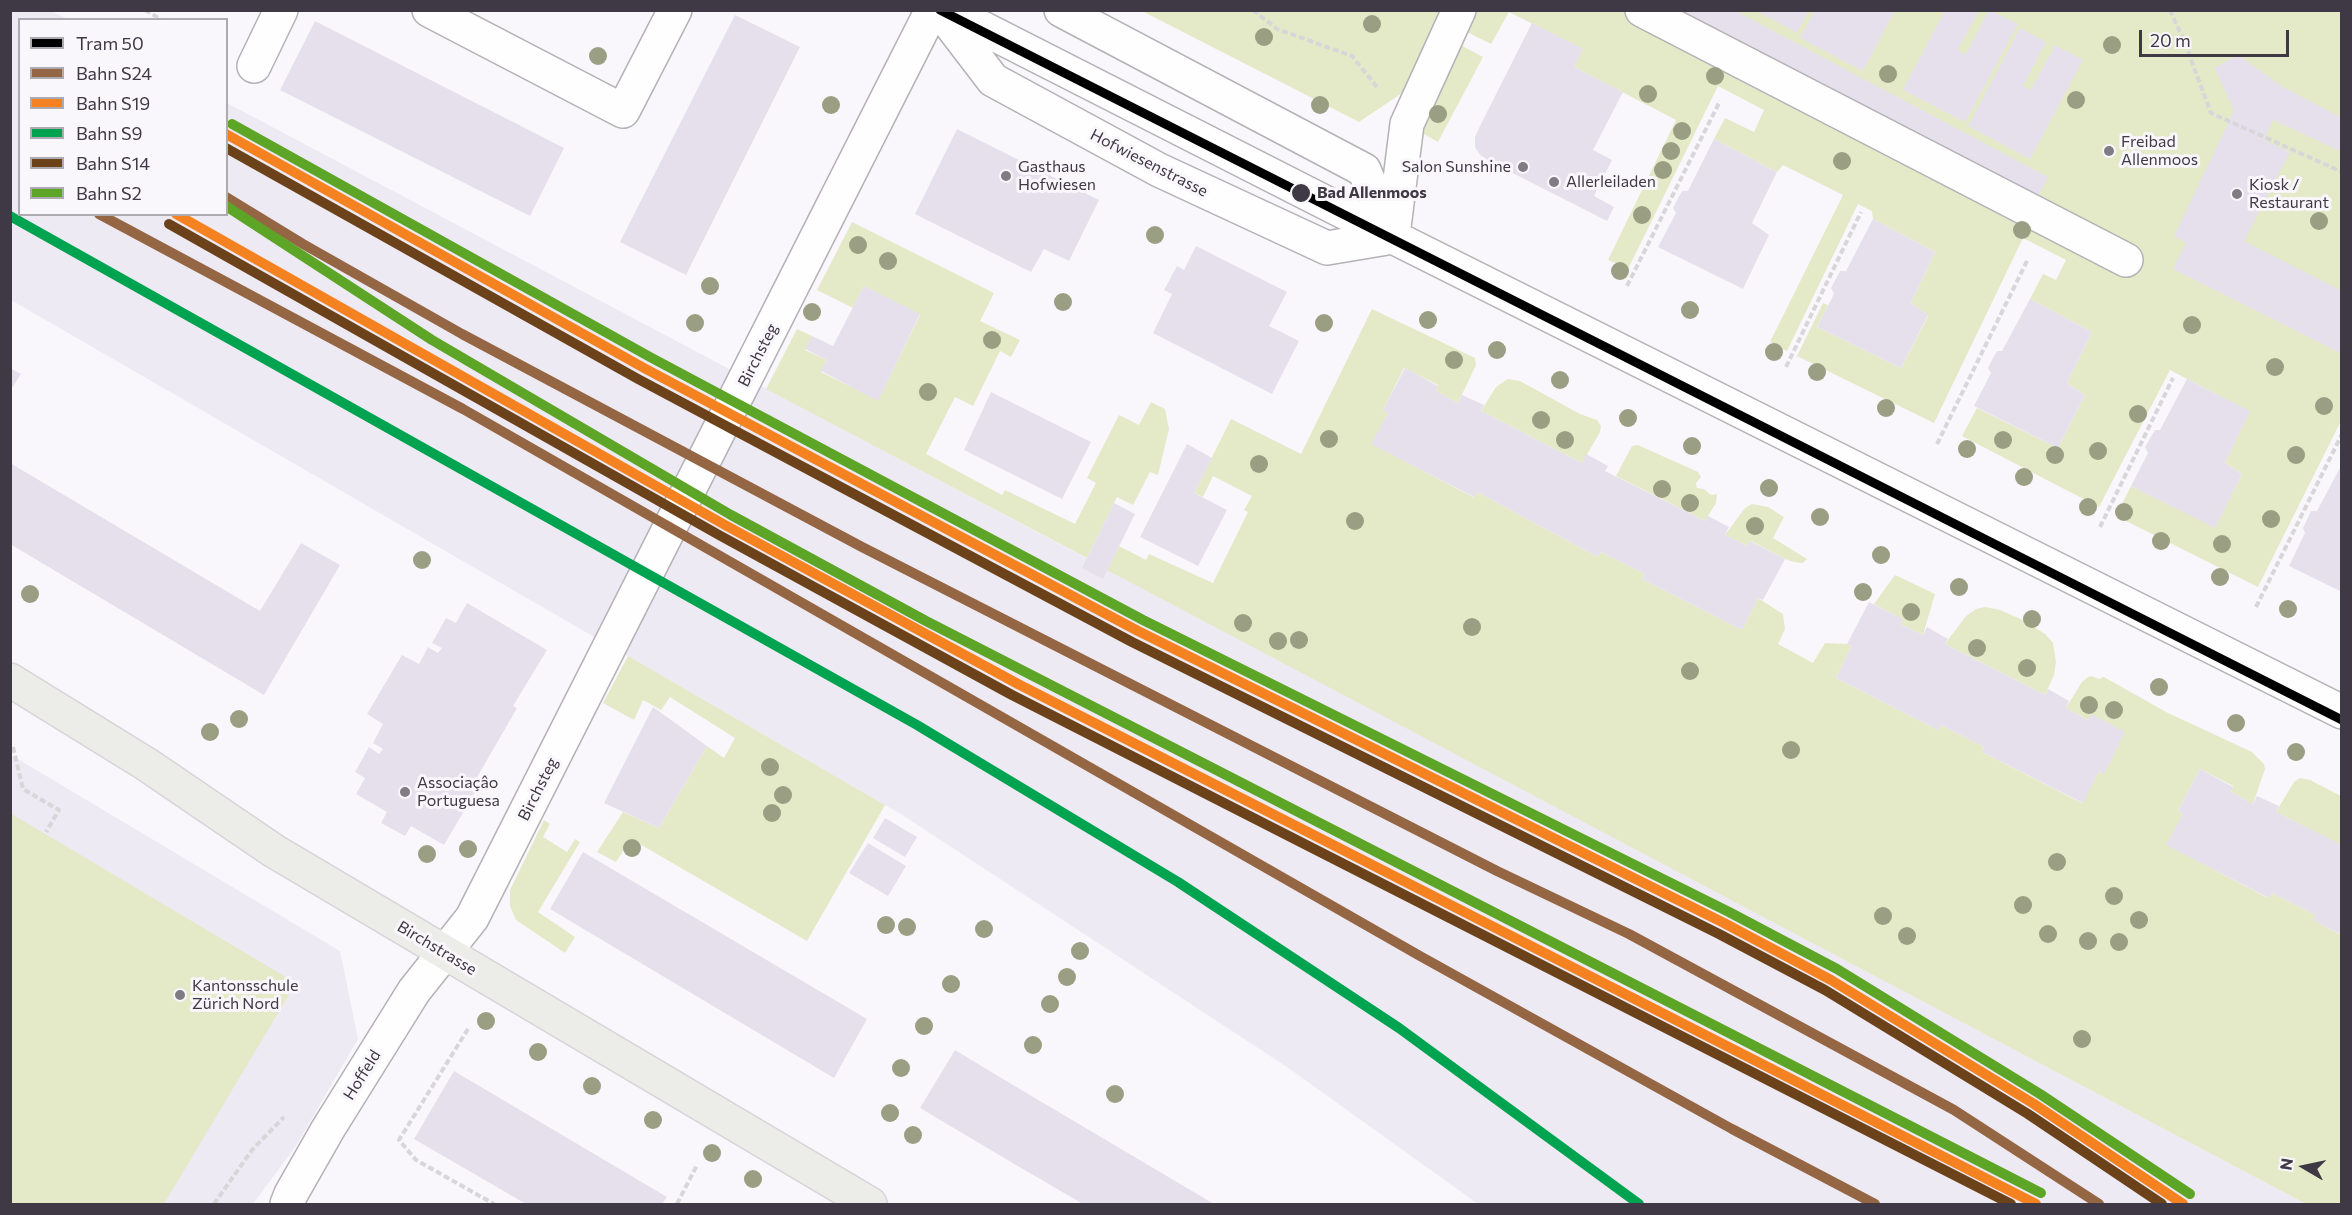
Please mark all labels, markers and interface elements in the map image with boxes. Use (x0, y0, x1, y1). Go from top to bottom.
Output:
legend (18, 18, 228, 216)
scale bar (2142, 18, 2292, 56)
text: 20 m (2150, 29, 2191, 51)
text: Tram 50 (76, 32, 144, 54)
text: Bahn S24 (76, 62, 152, 84)
text: Bahn S19 (76, 92, 150, 114)
text: Bahn S9 (76, 122, 143, 144)
street label: Hofwiesenstrasse (1087, 125, 1211, 201)
place label: Freibad Allenmoos (2121, 132, 2198, 170)
marker: Freibad Allenmoos (2102, 144, 2116, 158)
text: Bahn S14 (76, 152, 150, 174)
place label: Gasthaus Hofwiesen (1018, 157, 1096, 195)
place label: Salon Sunshine (1402, 157, 1511, 177)
marker: Salon Sunshine (1516, 160, 1530, 174)
marker: Gasthaus Hofwiesen (999, 169, 1013, 183)
place label: Allerleiladen (1566, 172, 1656, 192)
marker: Allerleiladen (1547, 175, 1561, 189)
place label: Kiosk / Restaurant (2249, 175, 2329, 213)
text: Bahn S2 (76, 182, 142, 204)
marker: Bad Allenmoos (1290, 182, 1312, 204)
place label: Bad Allenmoos (1317, 183, 1427, 203)
marker: Kiosk / Restaurant (2230, 187, 2244, 201)
street label: Birchsteg (734, 320, 782, 390)
street label: Birchsteg (514, 754, 562, 824)
place label: Associaçâo Portuguesa (417, 773, 500, 811)
marker: Associaçâo Portuguesa (398, 785, 412, 799)
street label: Birchstrasse (394, 917, 480, 979)
place label: Kantonsschule Zürich Nord (192, 976, 299, 1014)
marker: Kantonsschule Zürich Nord (173, 988, 187, 1002)
street label: Hoffeld (339, 1047, 385, 1103)
north arrow (2274, 1137, 2334, 1197)
text: N (2275, 1157, 2296, 1172)

